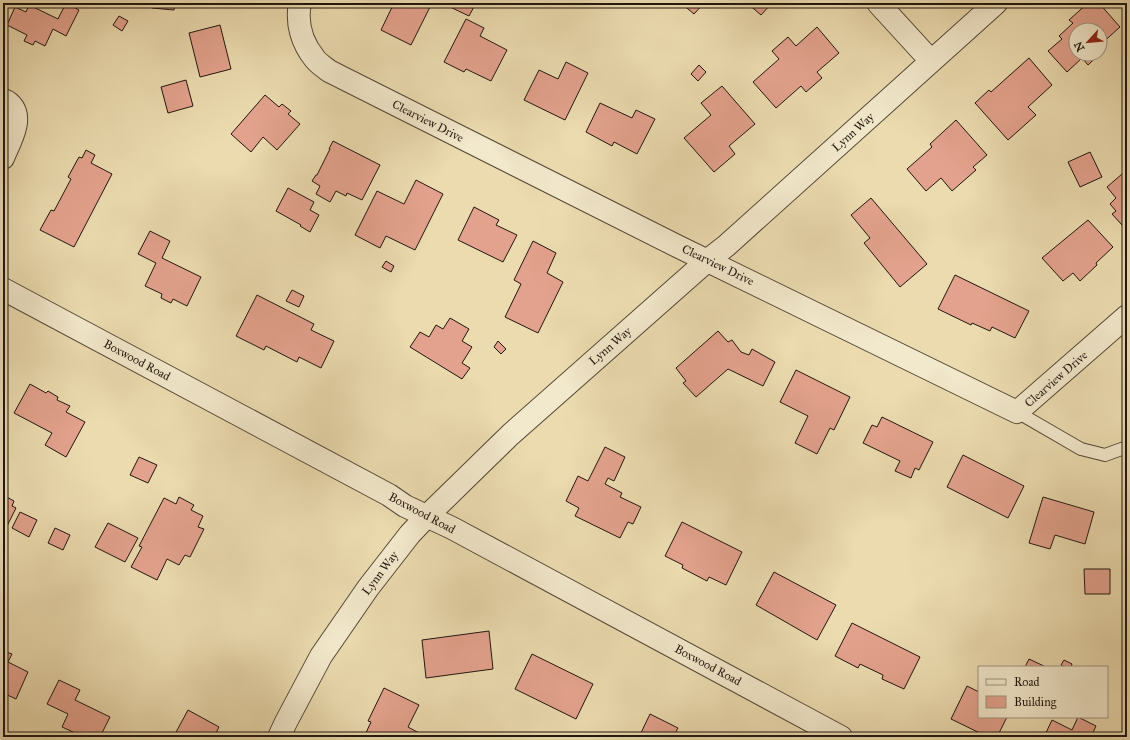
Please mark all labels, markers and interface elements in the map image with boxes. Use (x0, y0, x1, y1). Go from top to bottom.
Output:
north arrow (1068, 22, 1108, 62)
text: N (1071, 39, 1087, 53)
street label: Clearview Drive (390, 97, 466, 145)
street label: Lynn Way (829, 109, 877, 154)
street label: Clearview Drive (680, 242, 756, 288)
street label: Lynn Way (586, 324, 634, 368)
street label: Boxwood Road (101, 337, 173, 383)
street label: Clearview Drive (1022, 348, 1090, 410)
street label: Boxwood Road (386, 490, 458, 536)
street label: Lynn Way (359, 548, 401, 598)
street label: Boxwood Road (672, 642, 744, 688)
legend (978, 666, 1108, 718)
text: Road (1014, 675, 1040, 689)
text: Building (1014, 695, 1057, 710)

